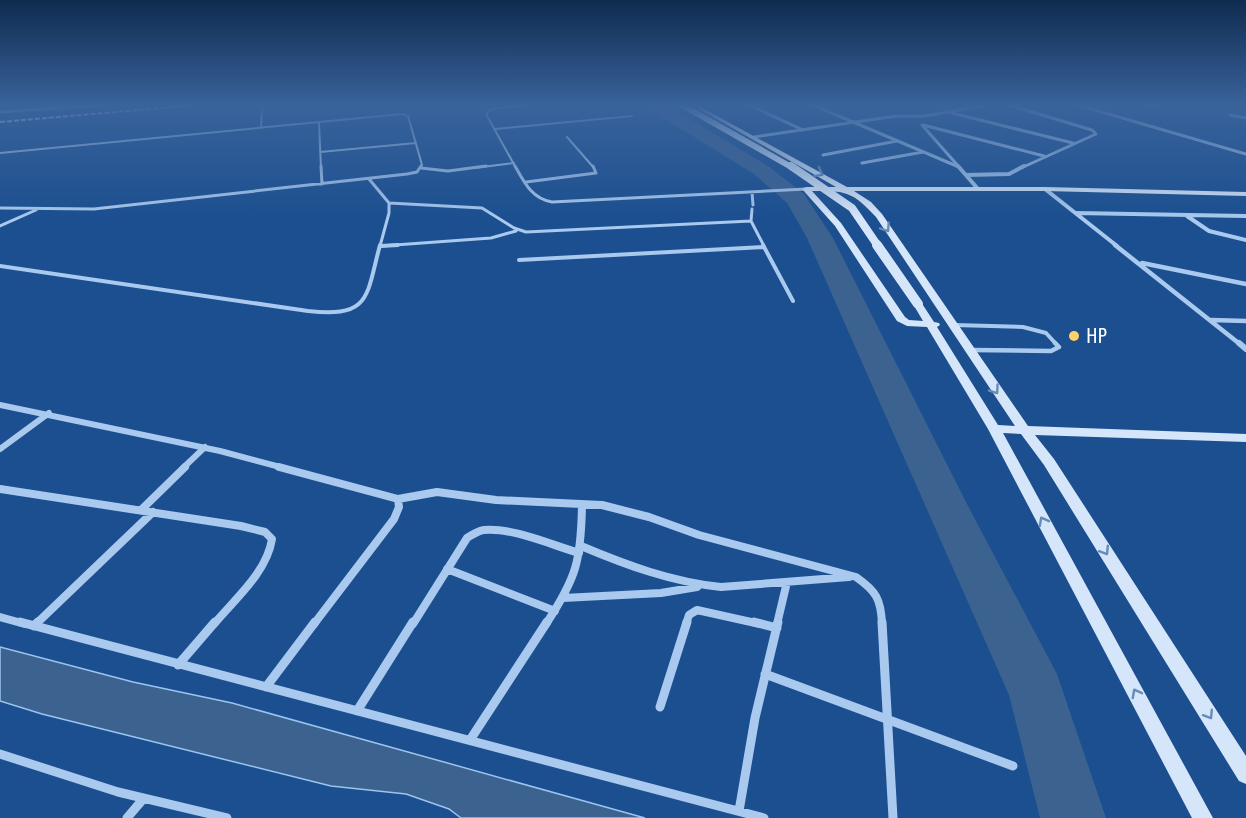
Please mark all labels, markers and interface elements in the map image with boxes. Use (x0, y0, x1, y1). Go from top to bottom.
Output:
one-way arrow (813, 166, 823, 178)
one-way arrow (879, 221, 890, 232)
place label: HP (1086, 324, 1107, 347)
marker: HP (1067, 329, 1081, 343)
one-way arrow (988, 383, 999, 394)
one-way arrow (1039, 517, 1050, 527)
one-way arrow (1097, 545, 1109, 555)
one-way arrow (1132, 688, 1143, 699)
one-way arrow (1202, 709, 1213, 720)

